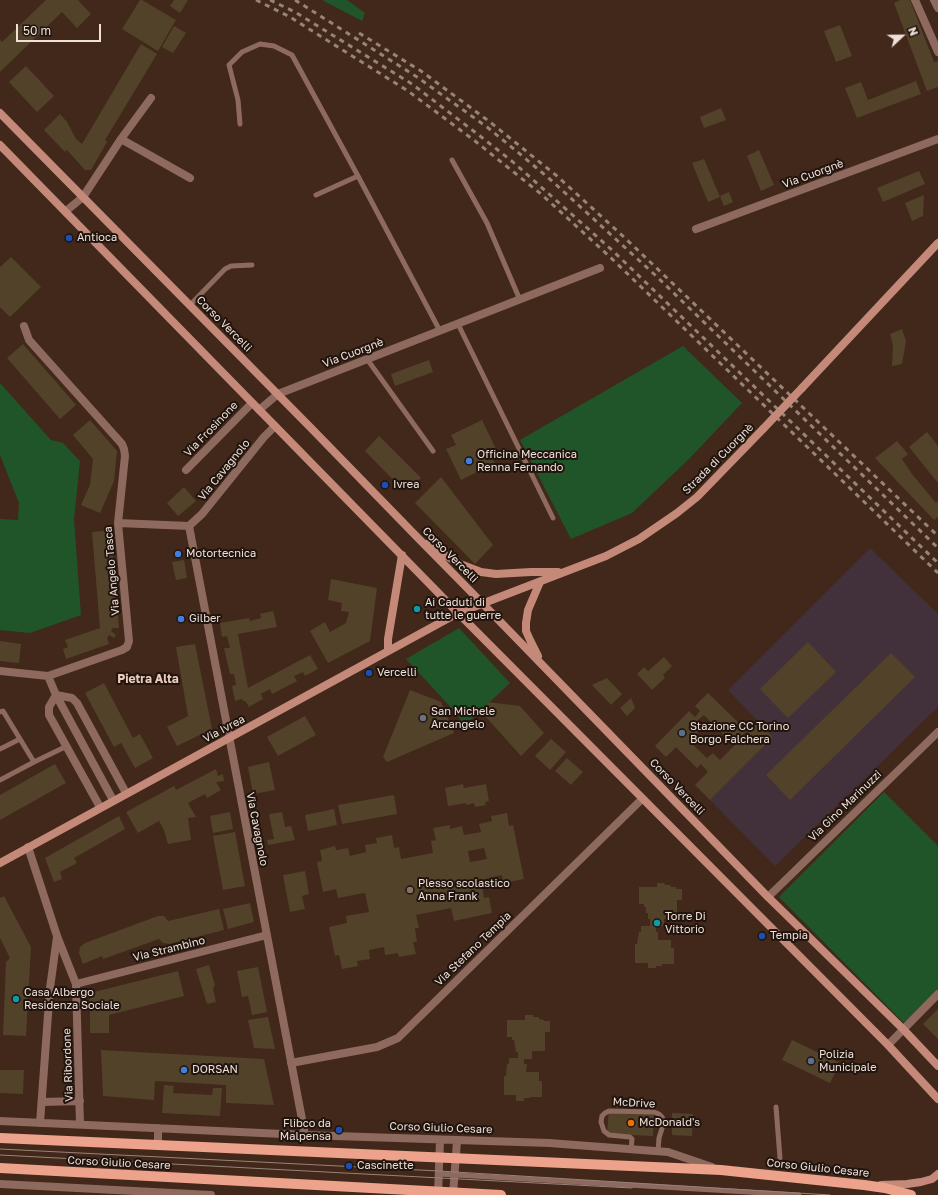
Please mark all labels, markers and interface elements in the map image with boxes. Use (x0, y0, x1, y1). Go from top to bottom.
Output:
scale bar (18, 16, 103, 42)
north arrow (882, 16, 922, 56)
text: 50 m (23, 23, 51, 38)
text: N (906, 25, 921, 38)
street label: Via Cuorgnè (781, 157, 845, 191)
place label: Antioca (77, 231, 117, 245)
marker: Antioca (64, 233, 74, 243)
street label: Corso Vercelli (193, 293, 255, 355)
street label: Via Cuorgnè (321, 335, 385, 371)
street label: Via Frosinone (181, 399, 241, 459)
street label: Strada di Cuorgnè (680, 421, 756, 497)
street label: Via Cavagnolo (195, 437, 253, 503)
place label: Officina Meccanica Renna Fernando (477, 448, 577, 474)
marker: Officina Meccanica Renna Fernando (464, 456, 474, 466)
place label: Ivrea (393, 478, 419, 492)
marker: Ivrea (380, 480, 390, 490)
street label: Corso Vercelli (419, 524, 481, 586)
street label: Via Angelo Tasca (102, 526, 122, 616)
place label: Motortecnica (186, 547, 256, 561)
marker: Motortecnica (173, 549, 183, 559)
place label: Ai Caduti di tutte le guerre (425, 596, 501, 622)
marker: Ai Caduti di tutte le guerre (412, 604, 422, 614)
place label: Gilber (189, 612, 221, 626)
marker: Gilber (176, 614, 186, 624)
place label: Vercelli (377, 666, 417, 680)
marker: Vercelli (364, 668, 374, 678)
district label: Pietra Alta (117, 672, 179, 686)
place label: San Michele Arcangelo (431, 705, 495, 731)
street label: Via Ivrea (201, 712, 247, 746)
marker: San Michele Arcangelo (418, 713, 428, 723)
place label: Stazione CC Torino Borgo Falchera (690, 720, 789, 746)
marker: Stazione CC Torino Borgo Falchera (677, 728, 687, 738)
street label: Corso Vercelli (647, 756, 707, 818)
street label: Via Gino Marinuzzi (806, 768, 884, 844)
street label: Via Cavagnolo (243, 791, 271, 867)
place label: Plesso scolastico Anna Frank (418, 877, 510, 903)
marker: Plesso scolastico Anna Frank (405, 885, 415, 895)
street label: Via Stefano Tempia (432, 909, 514, 989)
place label: Torre Di Vittorio (665, 910, 706, 936)
marker: Torre Di Vittorio (652, 918, 662, 928)
place label: Tempia (770, 929, 808, 943)
marker: Tempia (757, 931, 767, 941)
street label: Via Strambino (132, 934, 206, 964)
place label: Casa Albergo Residenza Sociale (24, 986, 120, 1012)
marker: Casa Albergo Residenza Sociale (11, 994, 21, 1004)
street label: Via Ribordone (60, 1028, 76, 1102)
place label: Polizia Municipale (819, 1048, 877, 1074)
marker: Polizia Municipale (806, 1056, 816, 1066)
place label: DORSAN (192, 1063, 238, 1077)
marker: DORSAN (179, 1065, 189, 1075)
street label: McDrive (612, 1095, 656, 1111)
place label: McDonald's (639, 1116, 700, 1130)
place label: Flibco da Malpensa (280, 1117, 331, 1143)
marker: McDonald's (626, 1118, 636, 1128)
street label: Corso Giulio Cesare (389, 1120, 493, 1136)
marker: Flibco da Malpensa (334, 1125, 344, 1135)
street label: Corso Giulio Cesare (67, 1154, 171, 1172)
street label: Corso Giulio Cesare (766, 1156, 870, 1180)
place label: Cascinette (357, 1159, 414, 1173)
marker: Cascinette (344, 1161, 354, 1171)

